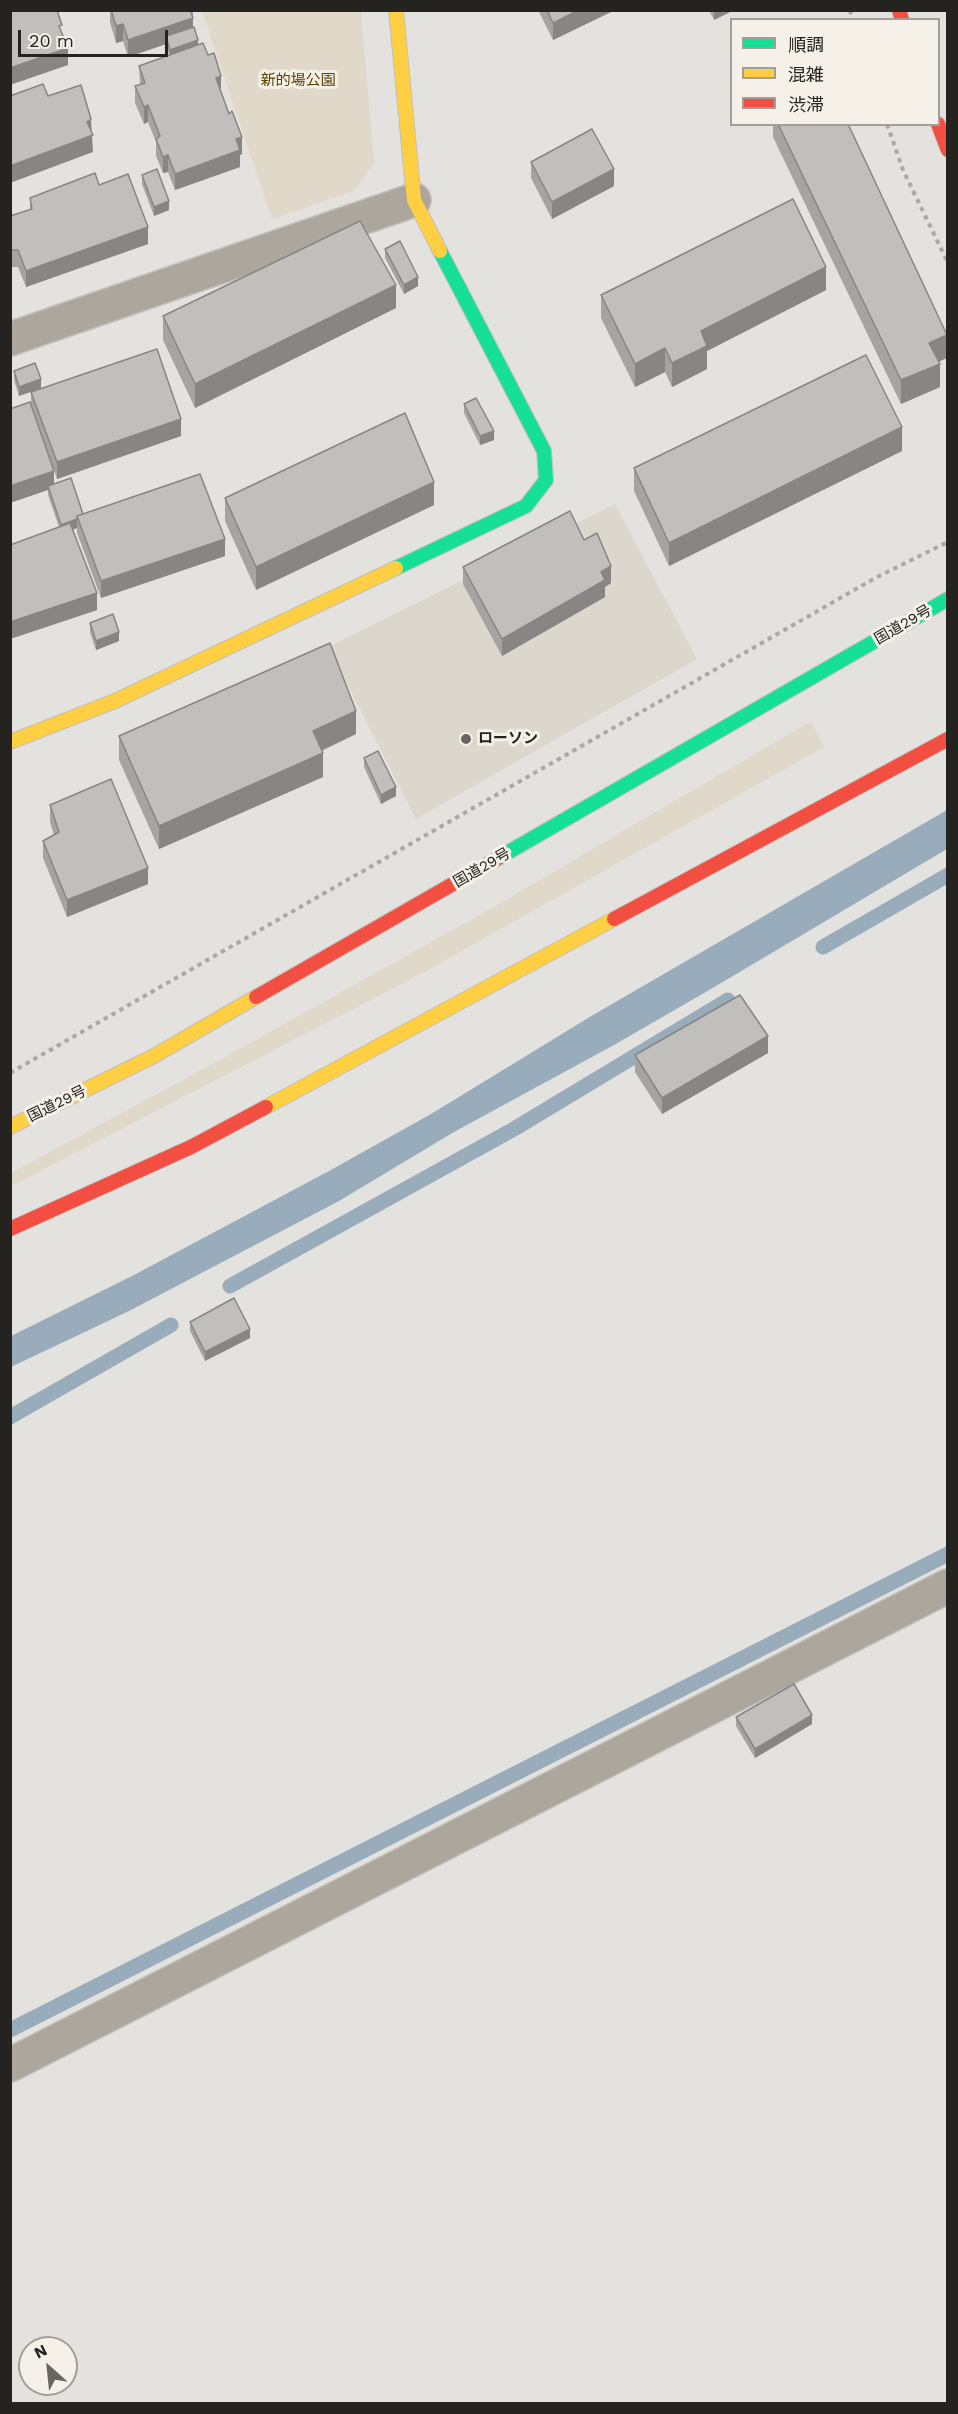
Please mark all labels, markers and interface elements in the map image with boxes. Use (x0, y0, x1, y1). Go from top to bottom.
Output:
scale bar (21, 18, 171, 56)
legend (730, 18, 940, 126)
text: 20 m (29, 30, 74, 51)
text: 順調 (788, 34, 824, 55)
text: 混雑 (788, 64, 824, 85)
park label: 新的場公園 (261, 72, 335, 90)
text: 渋滞 (788, 94, 824, 115)
street label: 国道29号 (871, 601, 935, 649)
place label: ローソン (478, 730, 538, 748)
marker: ローソン (459, 732, 473, 746)
street label: 国道29号 (450, 844, 514, 892)
street label: 国道29号 (25, 1082, 89, 1126)
north arrow (18, 2336, 78, 2396)
text: N (31, 2340, 50, 2362)

